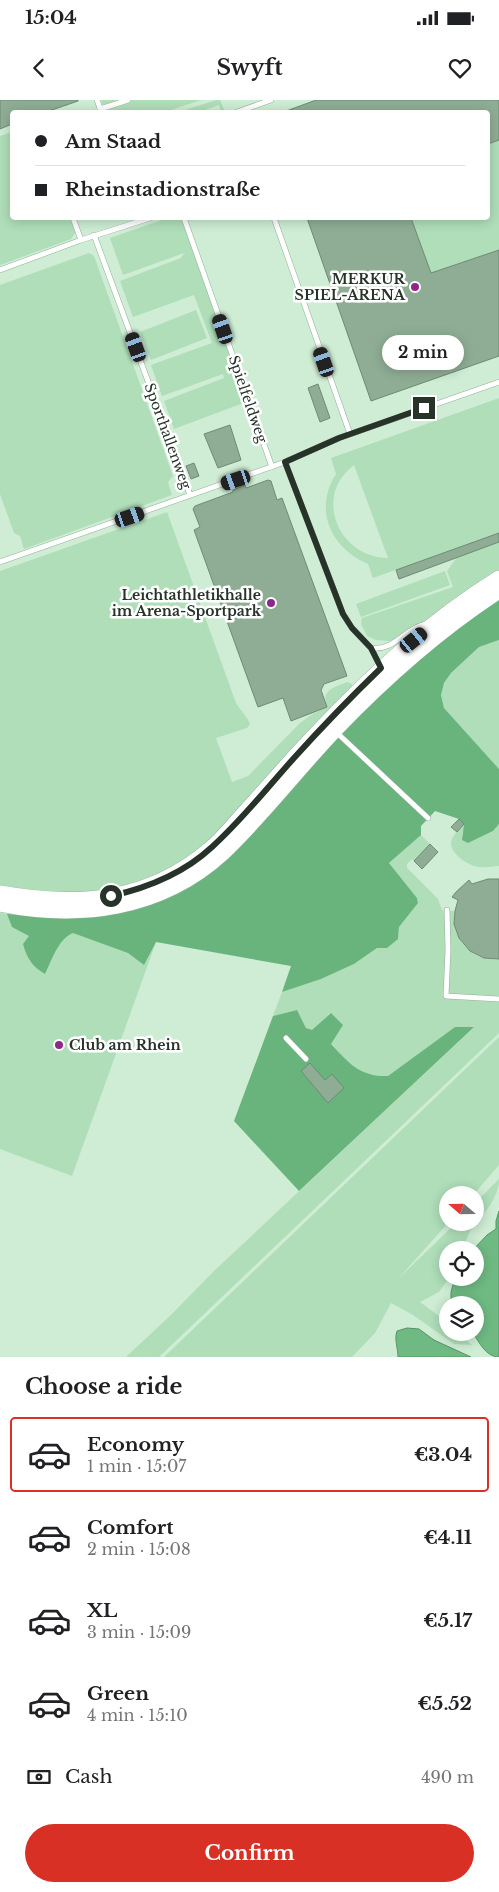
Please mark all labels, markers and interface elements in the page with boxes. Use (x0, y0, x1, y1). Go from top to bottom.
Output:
text: 15:04 (25, 6, 77, 29)
icon: back (25, 54, 53, 82)
text: Swyft (216, 54, 283, 81)
icon: heart (446, 54, 474, 82)
text: Am Staad (65, 130, 161, 153)
text: Rheinstadionstraße (65, 178, 260, 201)
place label: MERKUR SPIEL-ARENA (295, 270, 406, 304)
marker: MERKUR SPIEL-ARENA (409, 281, 421, 293)
car (211, 312, 234, 346)
car (123, 330, 148, 364)
callout: 2 min (383, 336, 465, 370)
text: 2 min (398, 342, 448, 362)
car (312, 345, 335, 379)
street label: Spielfeldweg (225, 353, 272, 446)
street label: Sporthallenweg (140, 380, 196, 492)
route end (413, 397, 435, 419)
car (219, 468, 252, 492)
car (113, 505, 146, 529)
place label: Leichtathletikhalle im Arena-Sportpark (112, 586, 262, 620)
marker: Leichtathletikhalle im Arena-Sportpark (265, 597, 277, 609)
car (397, 625, 430, 655)
route start (100, 885, 122, 907)
place label: Club am Rhein (69, 1036, 181, 1054)
marker: Club am Rhein (53, 1039, 65, 1051)
north arrow (439, 1186, 484, 1231)
map controls (439, 1186, 484, 1341)
button: locate (439, 1241, 484, 1286)
button: layers (439, 1296, 484, 1341)
text: Choose a ride (25, 1373, 182, 1400)
icon: car (27, 1432, 72, 1477)
text: Economy (87, 1433, 184, 1456)
text: €3.04 (414, 1443, 472, 1466)
text: 1 min · 15:07 (87, 1456, 186, 1476)
icon: car (27, 1515, 72, 1560)
text: Comfort (87, 1516, 174, 1539)
text: €4.11 (423, 1526, 472, 1549)
text: 2 min · 15:08 (87, 1539, 191, 1559)
icon: car (27, 1598, 72, 1643)
text: XL (87, 1599, 117, 1622)
text: €5.17 (423, 1609, 472, 1632)
text: 3 min · 15:09 (87, 1622, 191, 1642)
icon: car (27, 1681, 72, 1726)
text: Green (87, 1682, 149, 1705)
text: €5.52 (418, 1692, 472, 1715)
text: 4 min · 15:10 (87, 1705, 188, 1725)
icon: cash (25, 1763, 53, 1791)
text: Cash (65, 1765, 112, 1788)
text: 490 m (421, 1767, 474, 1787)
button: Confirm (25, 1824, 474, 1882)

